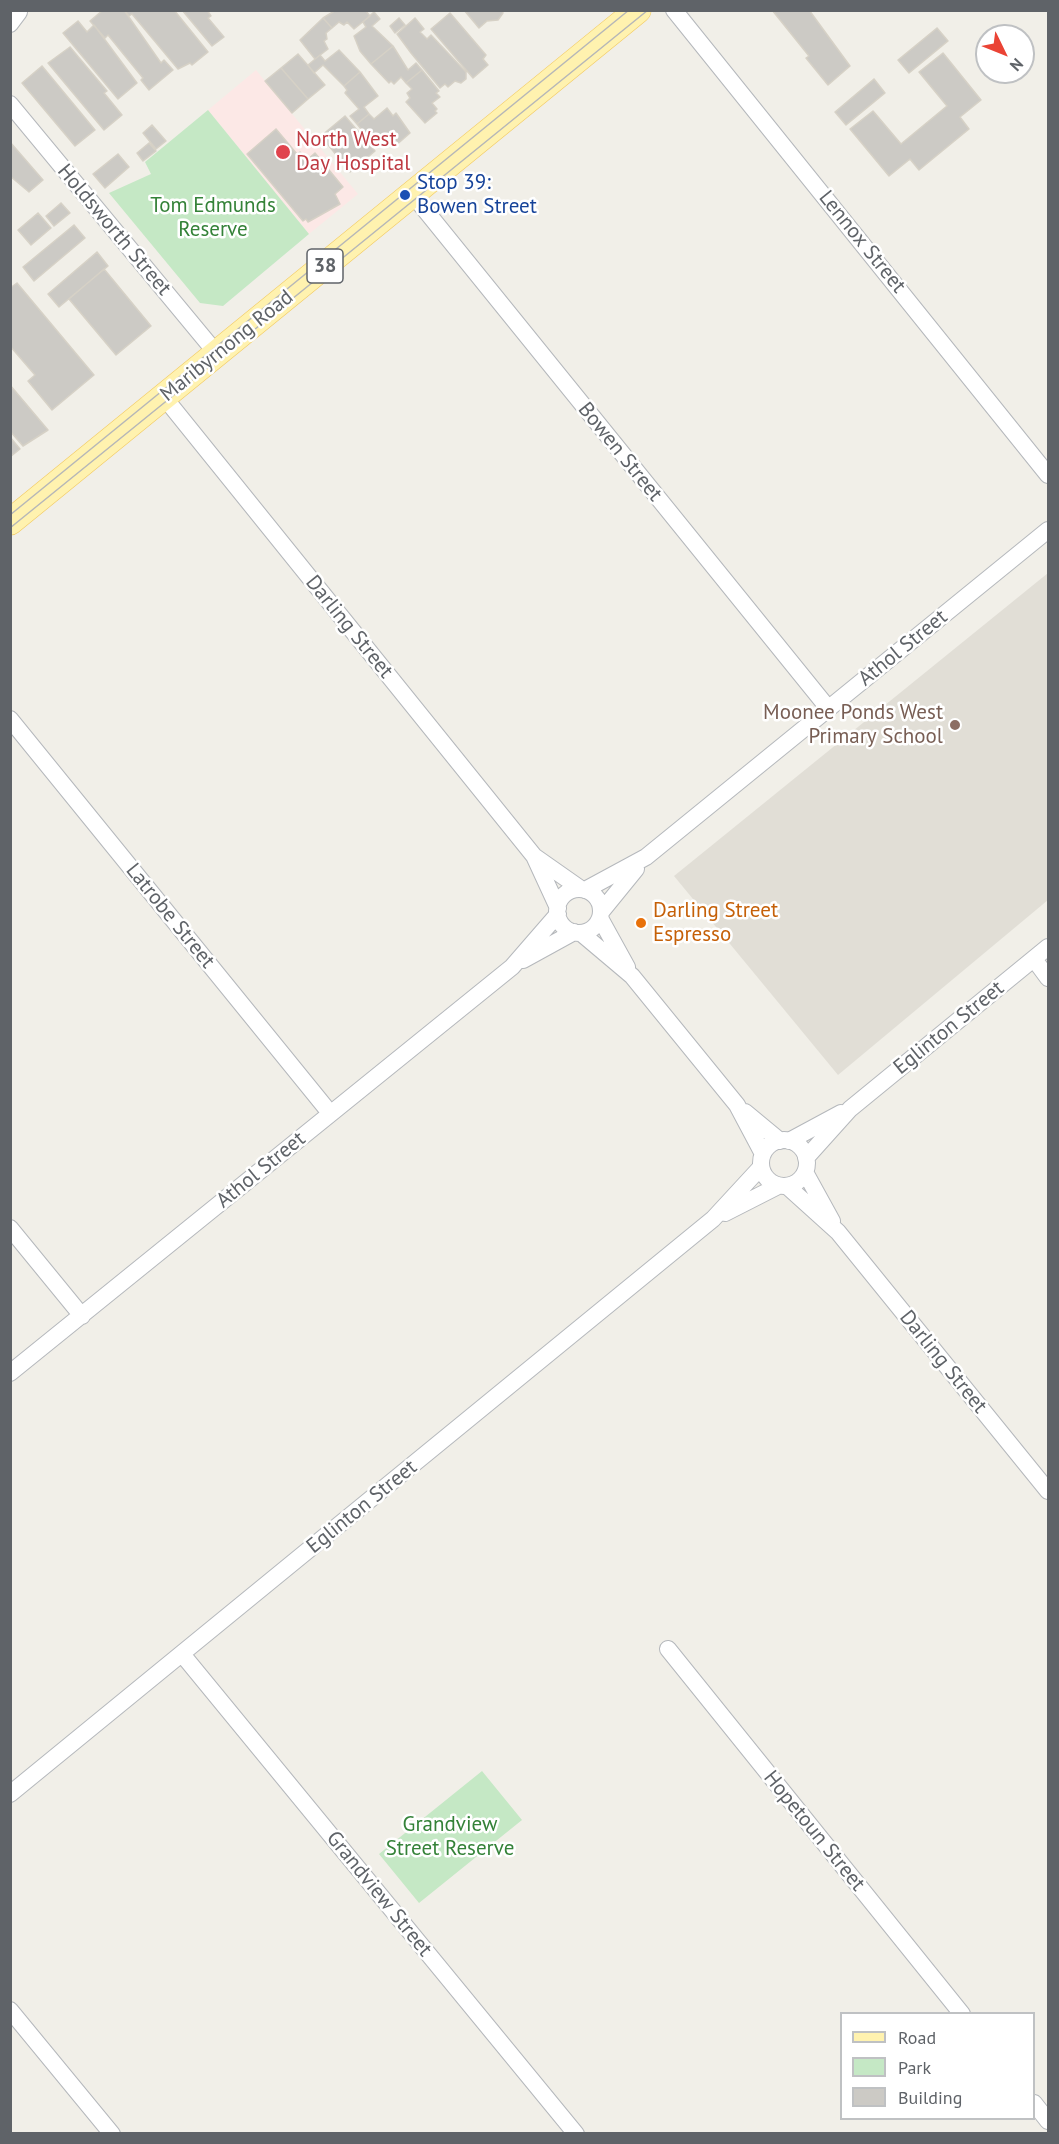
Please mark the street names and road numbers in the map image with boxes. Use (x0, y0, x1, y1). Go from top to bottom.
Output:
street label: Holdsworth Street (52, 159, 176, 301)
street label: Lennox Street (813, 186, 911, 298)
road number: 38 (307, 249, 343, 283)
street label: Maribyrnong Road (156, 285, 298, 407)
street label: Bowen Street (572, 397, 668, 507)
street label: Darling Street (300, 570, 398, 684)
street label: Athol Street (853, 604, 953, 692)
street label: Latrobe Street (120, 858, 220, 974)
street label: Eglinton Street (889, 976, 1009, 1080)
street label: Athol Street (211, 1126, 311, 1214)
street label: Darling Street (894, 1305, 992, 1419)
street label: Eglinton Street (302, 1455, 422, 1559)
street label: Hopetoun Street (758, 1766, 870, 1896)
street label: Grandview Street (321, 1826, 437, 1962)

